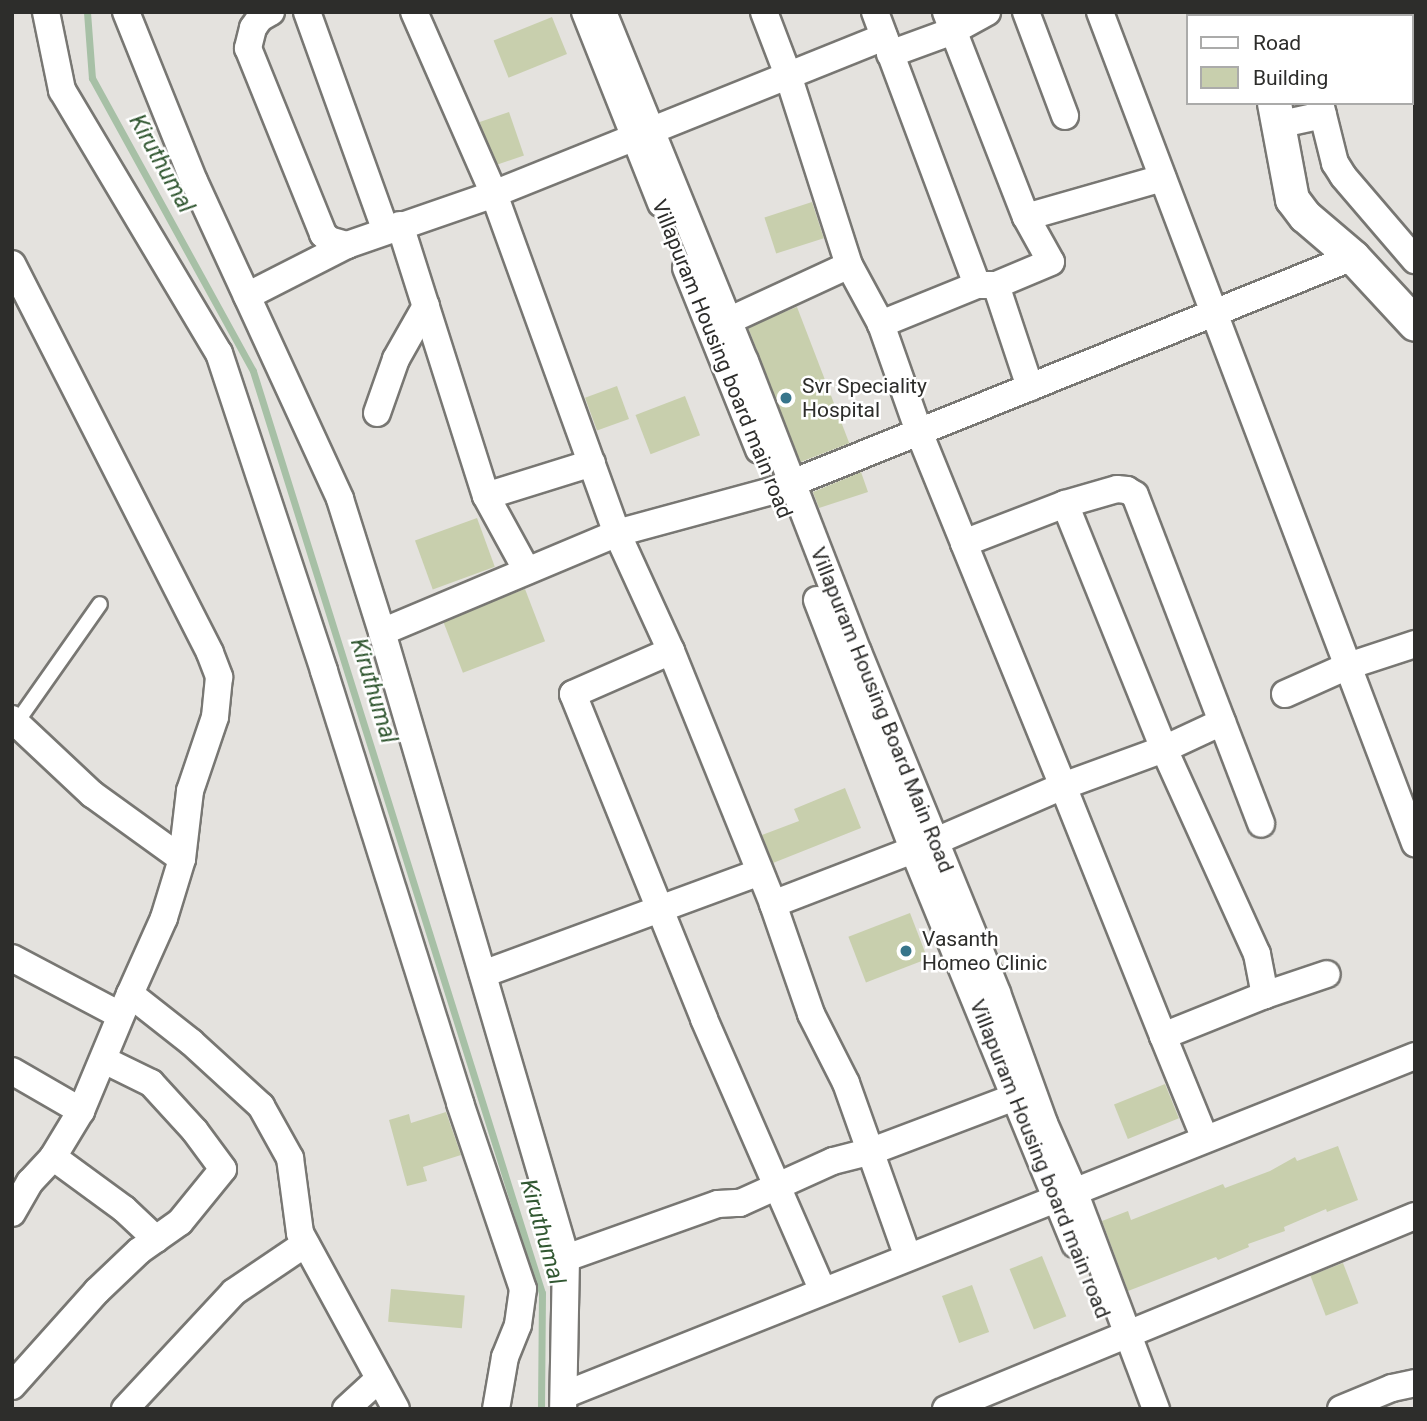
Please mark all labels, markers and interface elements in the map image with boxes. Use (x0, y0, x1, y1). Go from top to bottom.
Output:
legend (1186, 14, 1413, 105)
text: Road (1253, 31, 1301, 55)
text: Building (1253, 66, 1328, 90)
water label: Kiruthumal (123, 110, 199, 218)
street label: Villapuram Housing board main road (646, 196, 798, 522)
place label: Svr Speciality Hospital (802, 373, 927, 423)
marker: Svr Speciality Hospital (776, 388, 796, 408)
street label: Villapuram Housing Board Main Road (805, 544, 959, 876)
water label: Kiruthumal (344, 635, 402, 747)
place label: Vasanth Homeo Clinic (922, 926, 1047, 976)
marker: Vasanth Homeo Clinic (896, 941, 916, 961)
street label: Villapuram Housing board main road (964, 996, 1116, 1322)
water label: Kiruthumal (514, 1176, 570, 1288)

